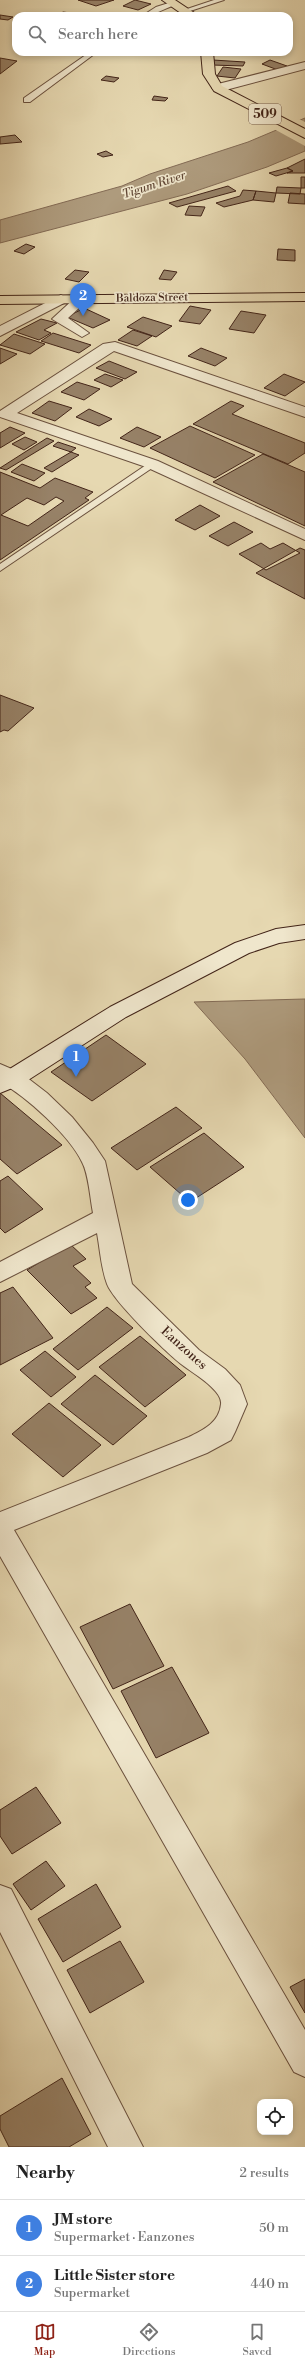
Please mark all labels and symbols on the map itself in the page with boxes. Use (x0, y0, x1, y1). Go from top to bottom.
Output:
road number: 509 (249, 104, 281, 124)
water label: Tigum River (120, 167, 189, 202)
pin: 2 (70, 283, 96, 316)
street label: Baldoza Street (115, 290, 188, 306)
pin: 1 (63, 1044, 89, 1077)
your location (178, 1190, 198, 1210)
street label: Eanzones (158, 1323, 211, 1373)

